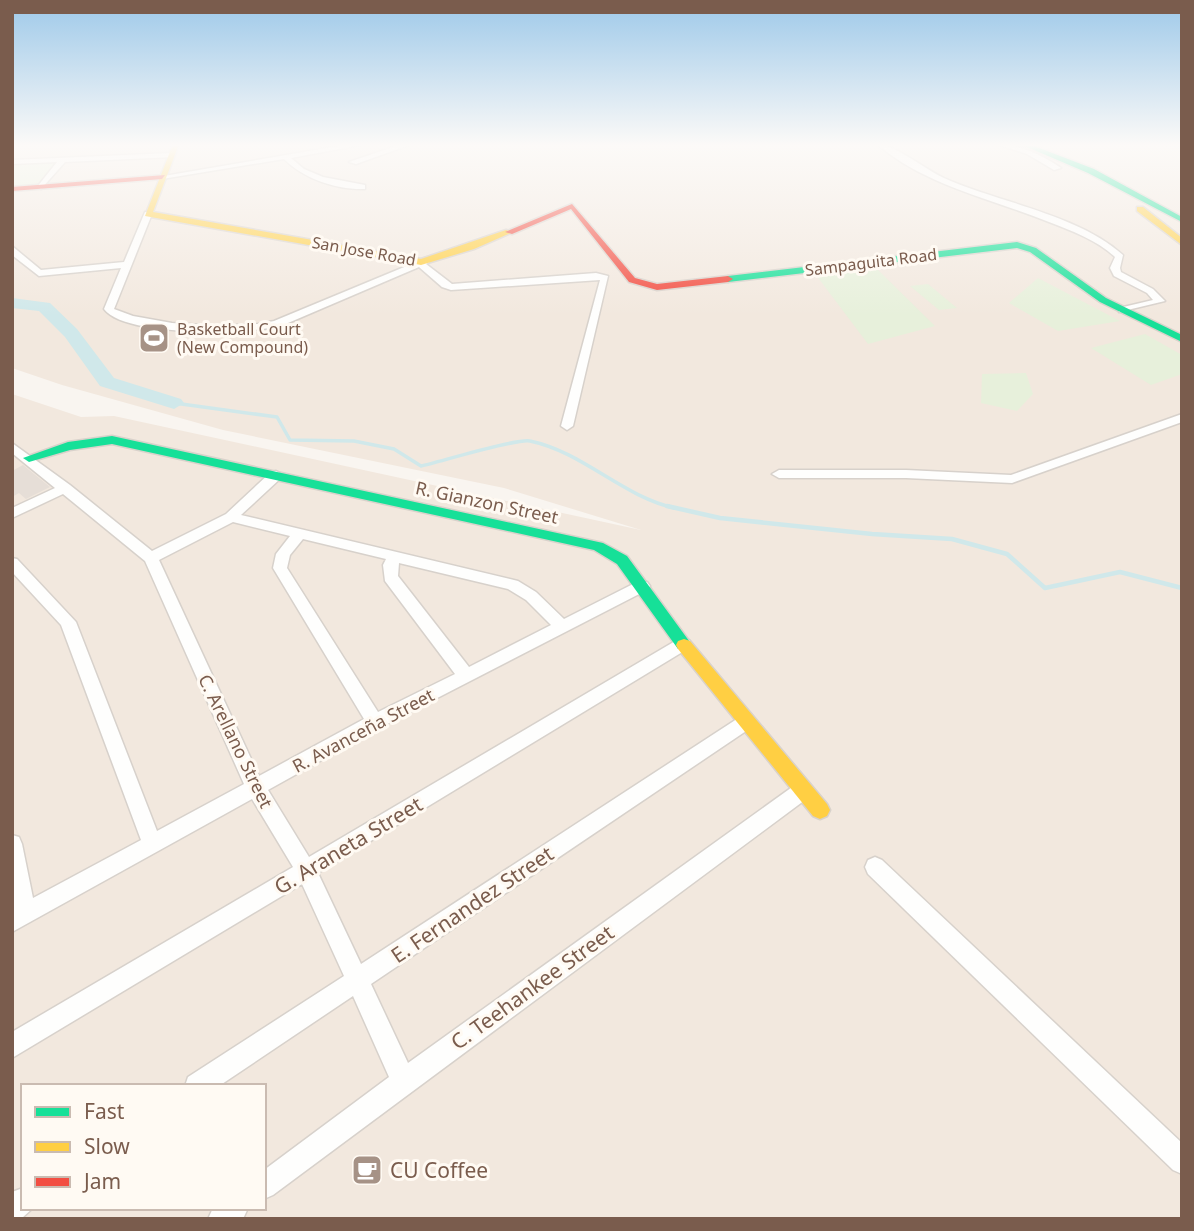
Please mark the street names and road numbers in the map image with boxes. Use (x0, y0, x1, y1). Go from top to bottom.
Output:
street label: San Jose Road (310, 231, 418, 271)
street label: Sampaguita Road (804, 243, 938, 281)
street label: R. Gianzon Street (414, 475, 561, 529)
street label: C. Arellano Street (193, 670, 279, 812)
street label: R. Avanceña Street (288, 682, 439, 778)
street label: G. Araneta Street (269, 789, 428, 900)
street label: E. Fernandez Street (385, 839, 559, 969)
street label: C. Teehankee Street (445, 918, 619, 1056)

